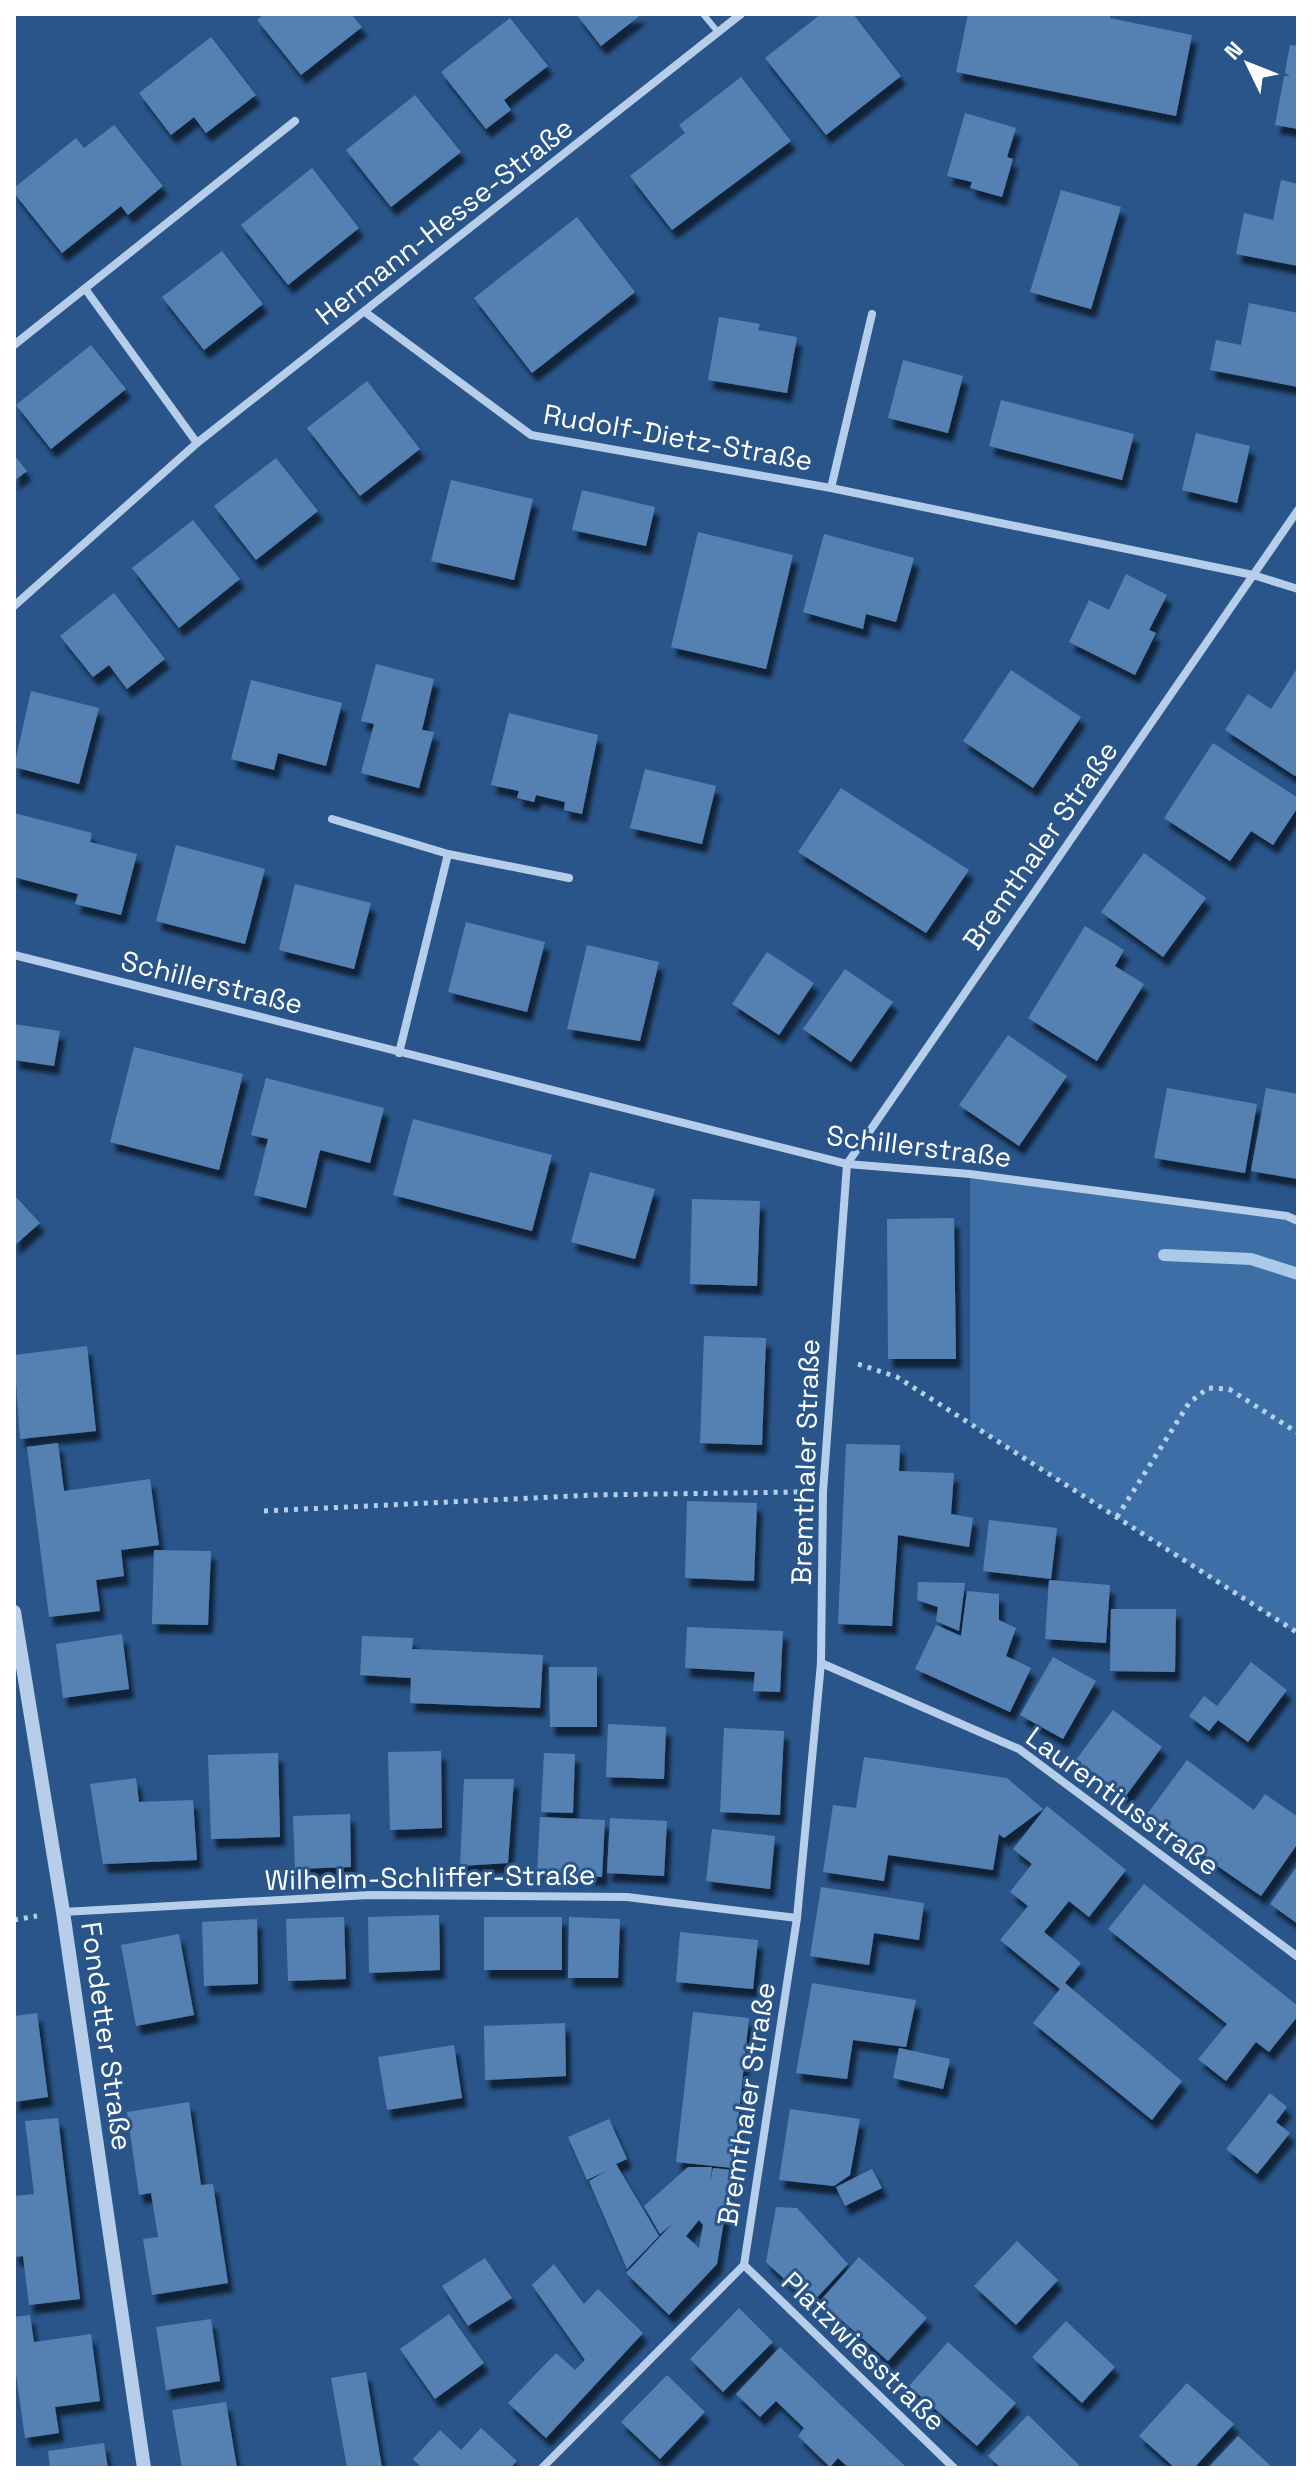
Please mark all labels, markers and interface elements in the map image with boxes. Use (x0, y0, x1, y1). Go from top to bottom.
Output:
north arrow (1208, 24, 1288, 104)
text: N (1218, 35, 1249, 65)
street label: Hermann-Hesse-Straße (308, 109, 580, 333)
street label: Rudolf-Dietz-Straße (541, 396, 815, 478)
street label: Bremthaler Straße (955, 734, 1125, 956)
street label: Schillerstraße (117, 942, 307, 1022)
street label: Schillerstraße (824, 1117, 1014, 1175)
street label: Bremthaler Straße (783, 1338, 827, 1586)
street label: Laurentiusstraße (1019, 1719, 1227, 1883)
street label: Wilhelm-Schliffer-Straße (264, 1856, 596, 1898)
street label: Fondetter Straße (73, 1919, 141, 2153)
street label: Bremthaler Straße (709, 1979, 783, 2229)
street label: Platzwiesstraße (774, 2263, 954, 2439)

